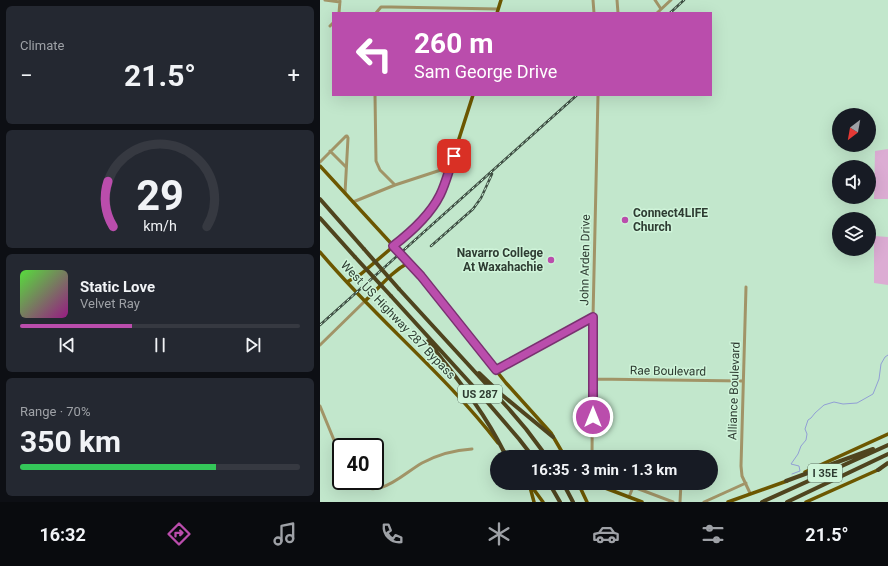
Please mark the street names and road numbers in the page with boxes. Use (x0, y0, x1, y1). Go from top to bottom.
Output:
street label: John Arden Drive (577, 214, 593, 306)
street label: West US Highway 287 Bypass (338, 258, 458, 382)
street label: Alliance Boulevard (725, 342, 743, 440)
street label: Rae Boulevard (630, 363, 706, 379)
road number: US 287 (458, 385, 502, 403)
road number: I 35E (808, 464, 842, 482)

